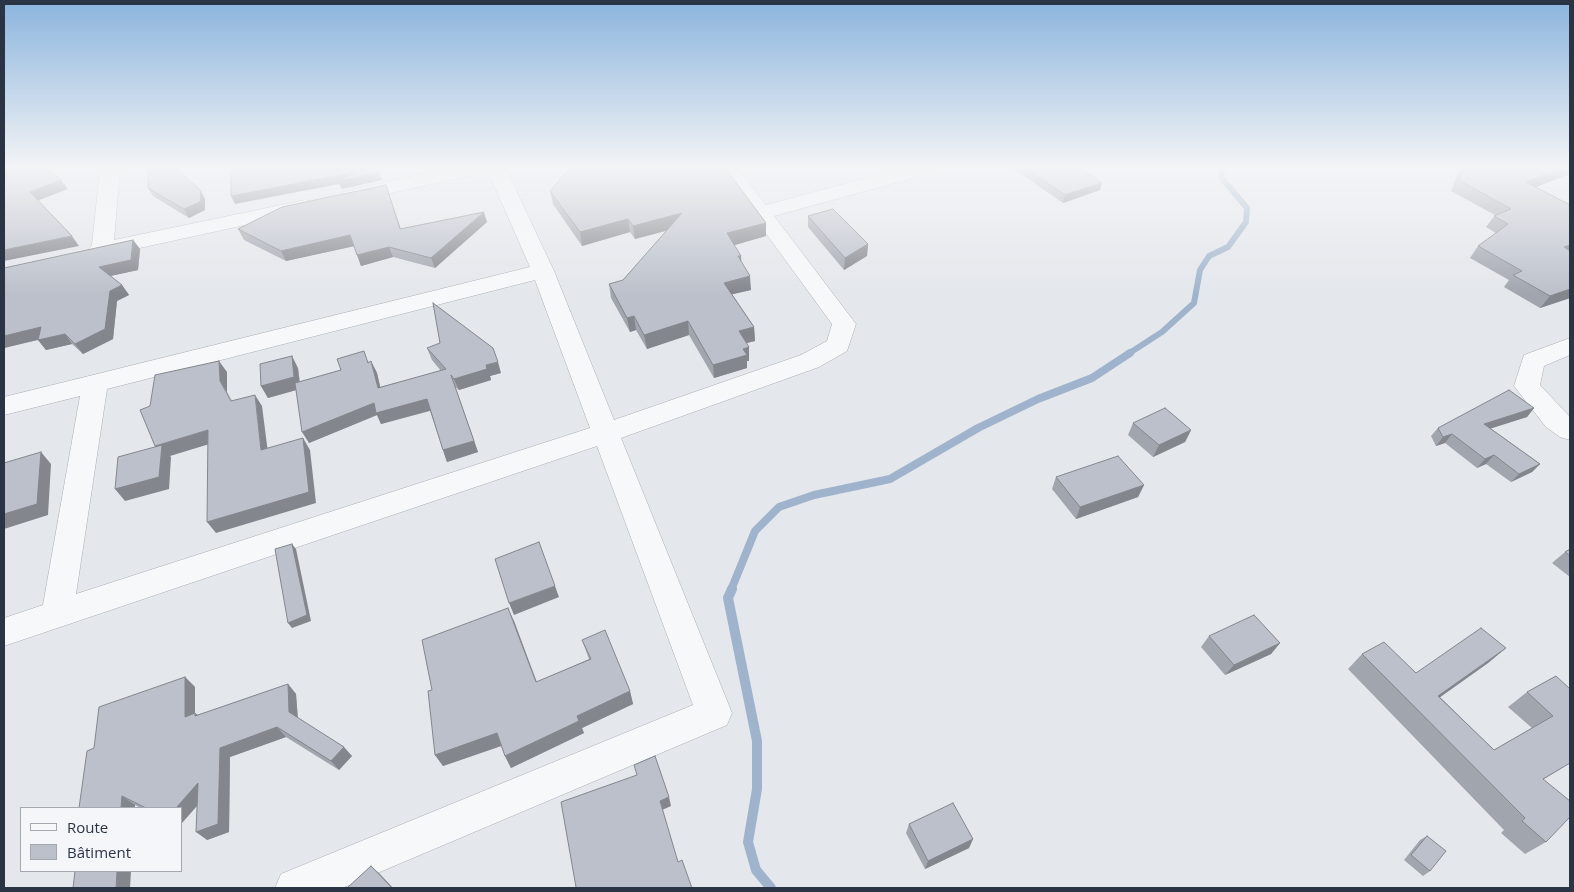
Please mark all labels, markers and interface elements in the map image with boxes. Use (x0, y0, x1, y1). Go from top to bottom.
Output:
legend (20, 807, 182, 872)
text: Route (67, 817, 108, 837)
text: Bâtiment (67, 842, 131, 862)

